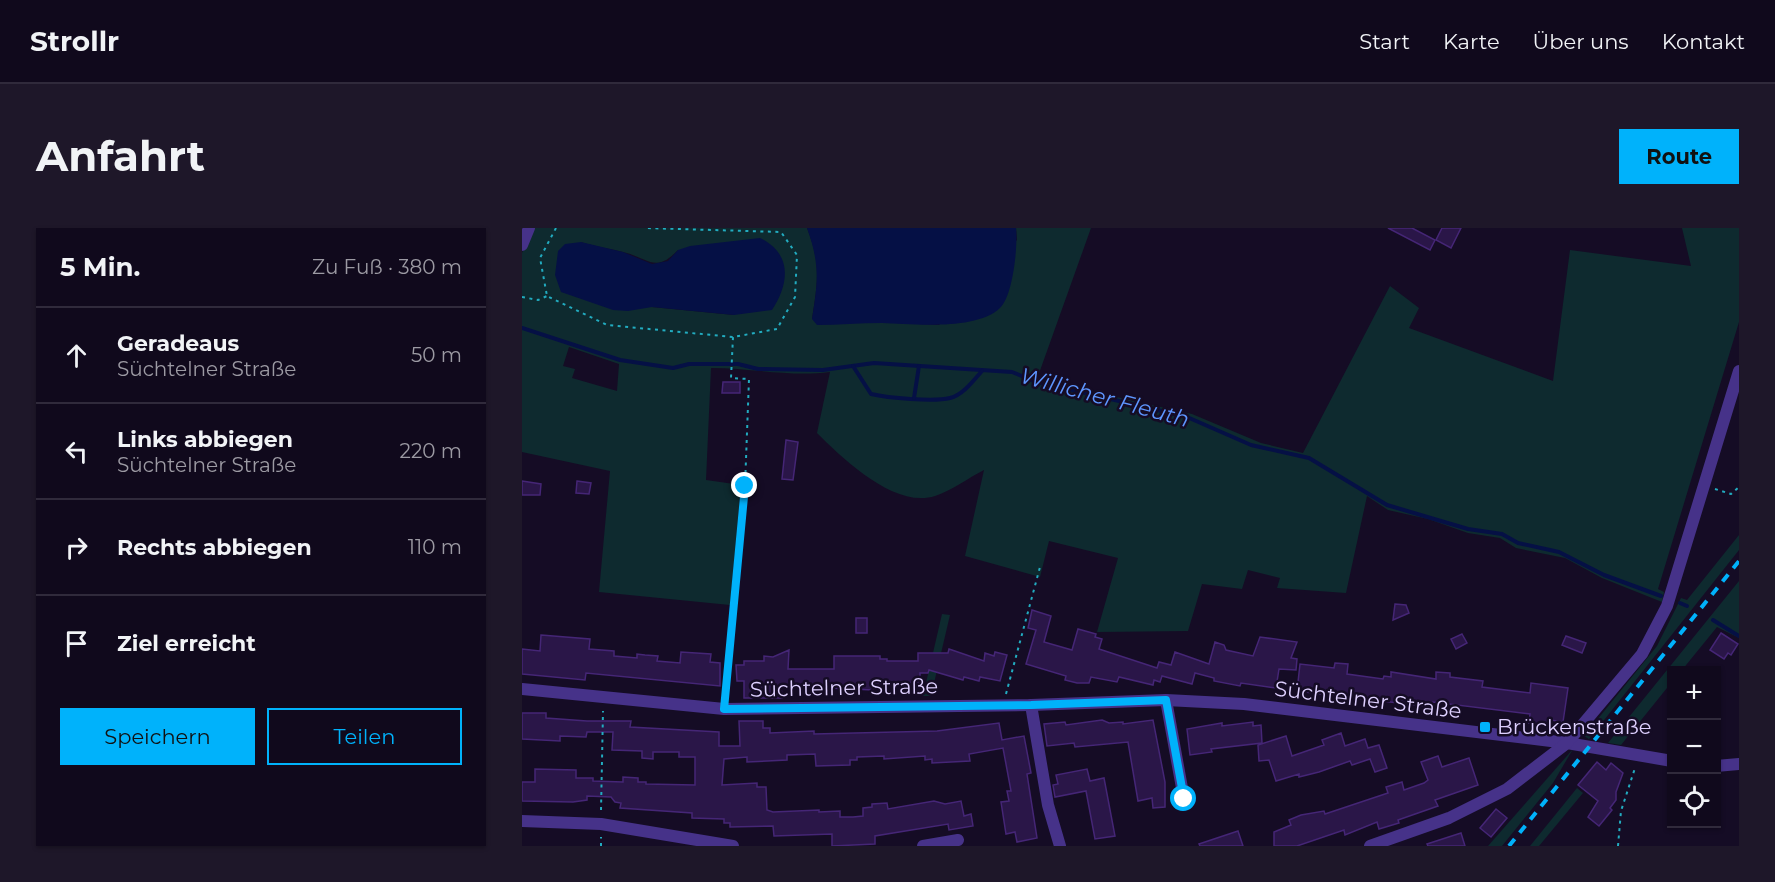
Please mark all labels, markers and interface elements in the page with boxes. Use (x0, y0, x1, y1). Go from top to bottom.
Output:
text: Strollr (30, 24, 119, 58)
text: Start (1359, 29, 1410, 54)
text: Karte (1443, 29, 1500, 54)
text: Über uns (1533, 29, 1629, 54)
text: Kontakt (1662, 29, 1745, 54)
button: Route (1619, 129, 1739, 184)
text: Anfahrt (36, 130, 205, 182)
text: 5 Min. (60, 251, 140, 283)
text: Zu Fuß · 380 m (312, 255, 462, 279)
text: Geradeaus (117, 330, 239, 357)
icon: ahead (60, 339, 93, 372)
text: 50 m (411, 343, 462, 367)
text: Süchtelner Straße (117, 357, 296, 381)
water label: Willicher Fleuth (1017, 362, 1192, 433)
text: Links abbiegen (117, 426, 293, 453)
icon: left (60, 435, 93, 468)
text: 220 m (400, 439, 462, 463)
text: Süchtelner Straße (117, 453, 296, 477)
route end (731, 472, 757, 498)
icon: right (60, 531, 93, 564)
text: Rechts abbiegen (117, 534, 312, 561)
text: 110 m (408, 535, 462, 559)
icon: arrive (60, 627, 93, 660)
text: Ziel erreicht (117, 630, 256, 657)
map controls (1667, 666, 1721, 828)
button: + (1667, 666, 1721, 720)
street label: Süchtelner Straße (750, 673, 938, 702)
street label: Süchtelner Straße (1273, 676, 1463, 723)
button: Speichern (60, 708, 255, 765)
button: Teilen (267, 708, 462, 765)
place label: Brückenstraße (1497, 714, 1651, 739)
marker: Brückenstraße (1478, 720, 1492, 734)
button: − (1667, 720, 1721, 774)
button: locate (1667, 774, 1721, 828)
route start (1170, 785, 1196, 811)

